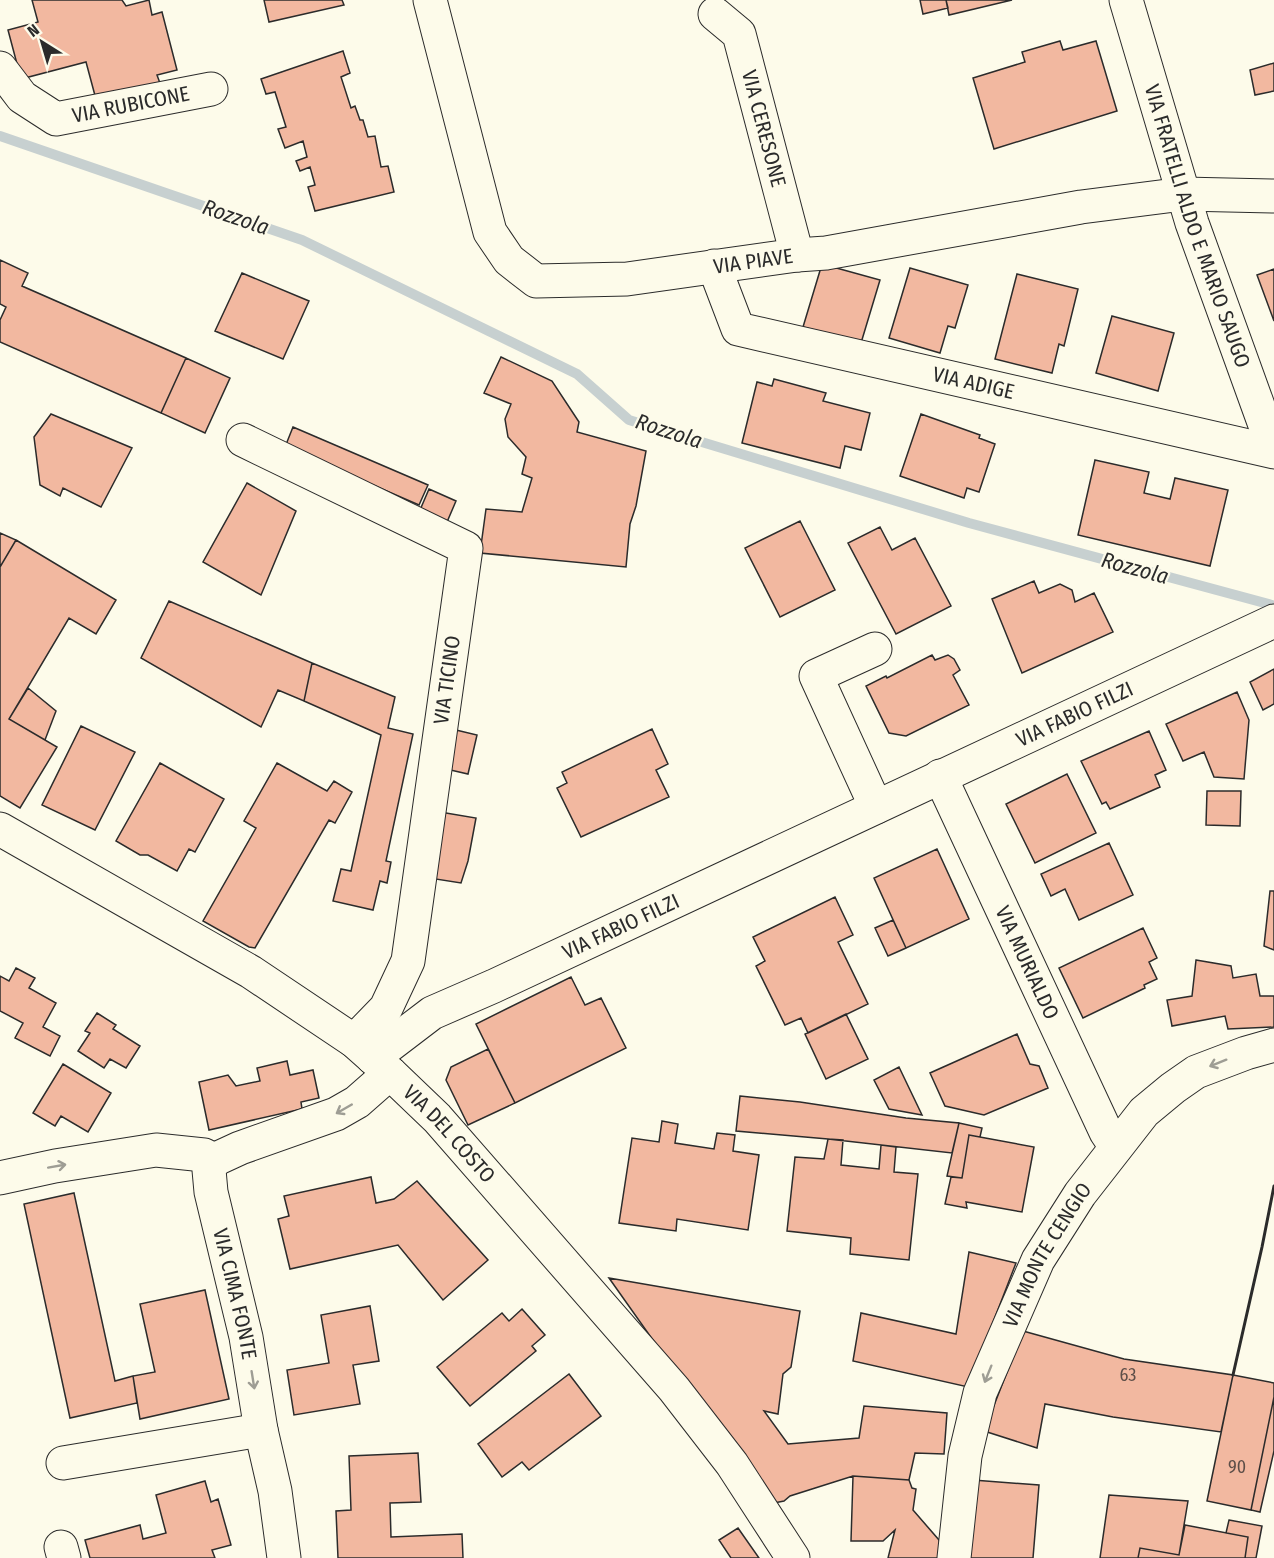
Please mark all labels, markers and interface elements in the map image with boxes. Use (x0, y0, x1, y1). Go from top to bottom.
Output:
north arrow (12, 12, 72, 72)
text: N (24, 20, 43, 41)
street label: VIA CERESONE (736, 67, 792, 190)
street label: VIA RUBICONE (70, 80, 192, 129)
street label: VIA FRATELLI ALDO E MARIO SAUGO (1139, 81, 1256, 371)
water label: Rozzola (199, 193, 273, 241)
street label: VIA PIAVE (712, 243, 795, 280)
street label: VIA ADIGE (930, 361, 1017, 405)
water label: Rozzola (632, 408, 706, 454)
water label: Rozzola (1098, 546, 1172, 590)
street label: VIA TICINO (428, 634, 466, 726)
street label: VIA FABIO FILZI (1012, 676, 1137, 753)
street label: VIA FABIO FILZI (558, 888, 684, 965)
street label: VIA MURIALDO (989, 902, 1065, 1024)
one-way arrow (1210, 1058, 1228, 1069)
street label: VIA DEL COSTO (398, 1079, 501, 1188)
one-way arrow (336, 1103, 353, 1115)
one-way arrow (47, 1160, 67, 1171)
street label: VIA MONTE CENGIO (997, 1177, 1097, 1331)
street label: VIA CIMA FONTE (207, 1226, 262, 1361)
house number: 63 (1120, 1364, 1136, 1386)
one-way arrow (982, 1365, 993, 1383)
one-way arrow (248, 1370, 259, 1389)
house number: 90 (1228, 1456, 1246, 1478)

